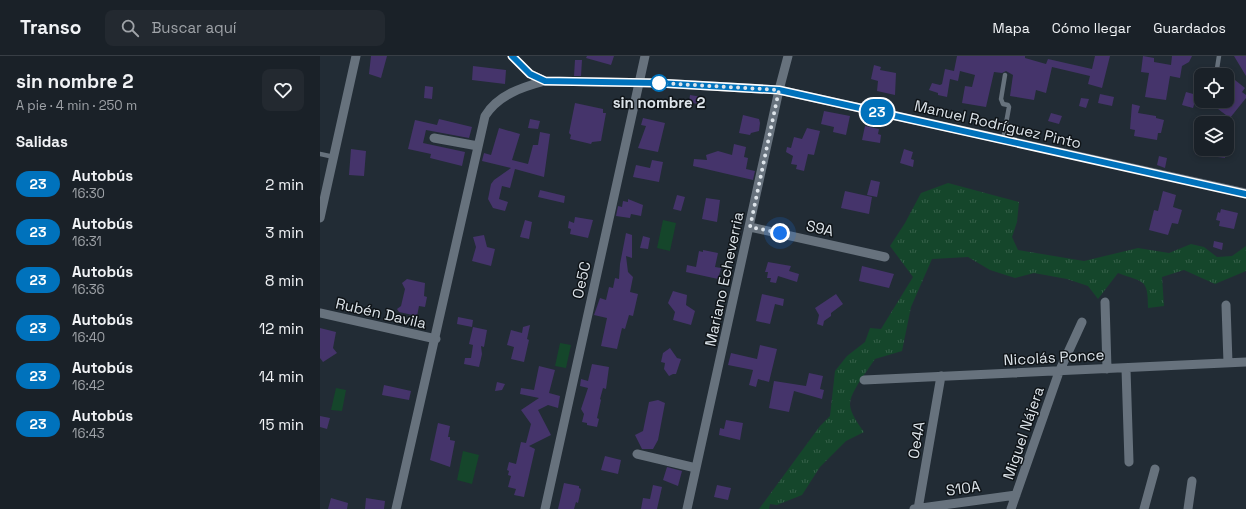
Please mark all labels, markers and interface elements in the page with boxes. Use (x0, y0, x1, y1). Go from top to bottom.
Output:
search box (105, 10, 385, 46)
text: Transo (20, 15, 81, 40)
icon: search (119, 17, 141, 39)
text: Buscar aquí (151, 18, 237, 37)
text: Mapa (993, 19, 1030, 37)
text: Cómo llegar (1052, 19, 1131, 37)
text: Guardados (1153, 19, 1226, 37)
map controls (1194, 68, 1234, 156)
button: locate (1194, 68, 1234, 108)
text: sin nombre 2 (16, 69, 133, 94)
button: heart (262, 69, 304, 111)
marker: sin nombre 2 (650, 74, 668, 92)
place label: sin nombre 2 (613, 93, 705, 112)
street label: Manuel Rodríguez Pinto (913, 96, 1083, 152)
text: A pie · 4 min · 250 m (16, 97, 137, 114)
line badge: 23 (859, 99, 895, 125)
text: 23 (869, 103, 885, 121)
button: layers (1194, 116, 1234, 156)
text: Salidas (16, 132, 68, 151)
text: Autobús (72, 166, 133, 185)
text: 23 (30, 175, 46, 193)
text: 2 min (265, 175, 304, 194)
text: 16:30 (72, 185, 105, 202)
street label: Mariano Echeverria (700, 210, 748, 348)
text: Autobús (72, 214, 133, 233)
street label: S9A (804, 216, 836, 241)
text: 23 (30, 223, 46, 241)
text: 3 min (265, 223, 304, 242)
your location (770, 223, 790, 243)
text: 16:31 (72, 233, 102, 250)
street label: Oe5C (568, 260, 594, 300)
text: Autobús (72, 262, 133, 281)
text: 23 (30, 271, 46, 289)
text: 8 min (265, 271, 304, 290)
text: 16:36 (72, 281, 105, 298)
street label: Rubén Davila (334, 293, 429, 333)
text: Autobús (72, 310, 133, 329)
text: 23 (30, 319, 46, 337)
text: 12 min (259, 319, 304, 338)
text: 16:40 (72, 329, 105, 346)
street label: Nicolás Ponce (1003, 345, 1105, 369)
text: Autobús (72, 358, 133, 377)
text: 23 (30, 367, 46, 385)
text: 14 min (259, 367, 304, 386)
text: 16:42 (72, 377, 105, 394)
street label: Miguel Nájera (998, 384, 1048, 482)
text: Autobús (72, 406, 133, 425)
text: 23 (30, 415, 46, 433)
text: 15 min (259, 415, 304, 434)
street label: Oe4A (903, 419, 929, 460)
text: 16:43 (72, 425, 105, 442)
street label: S10A (945, 476, 982, 500)

